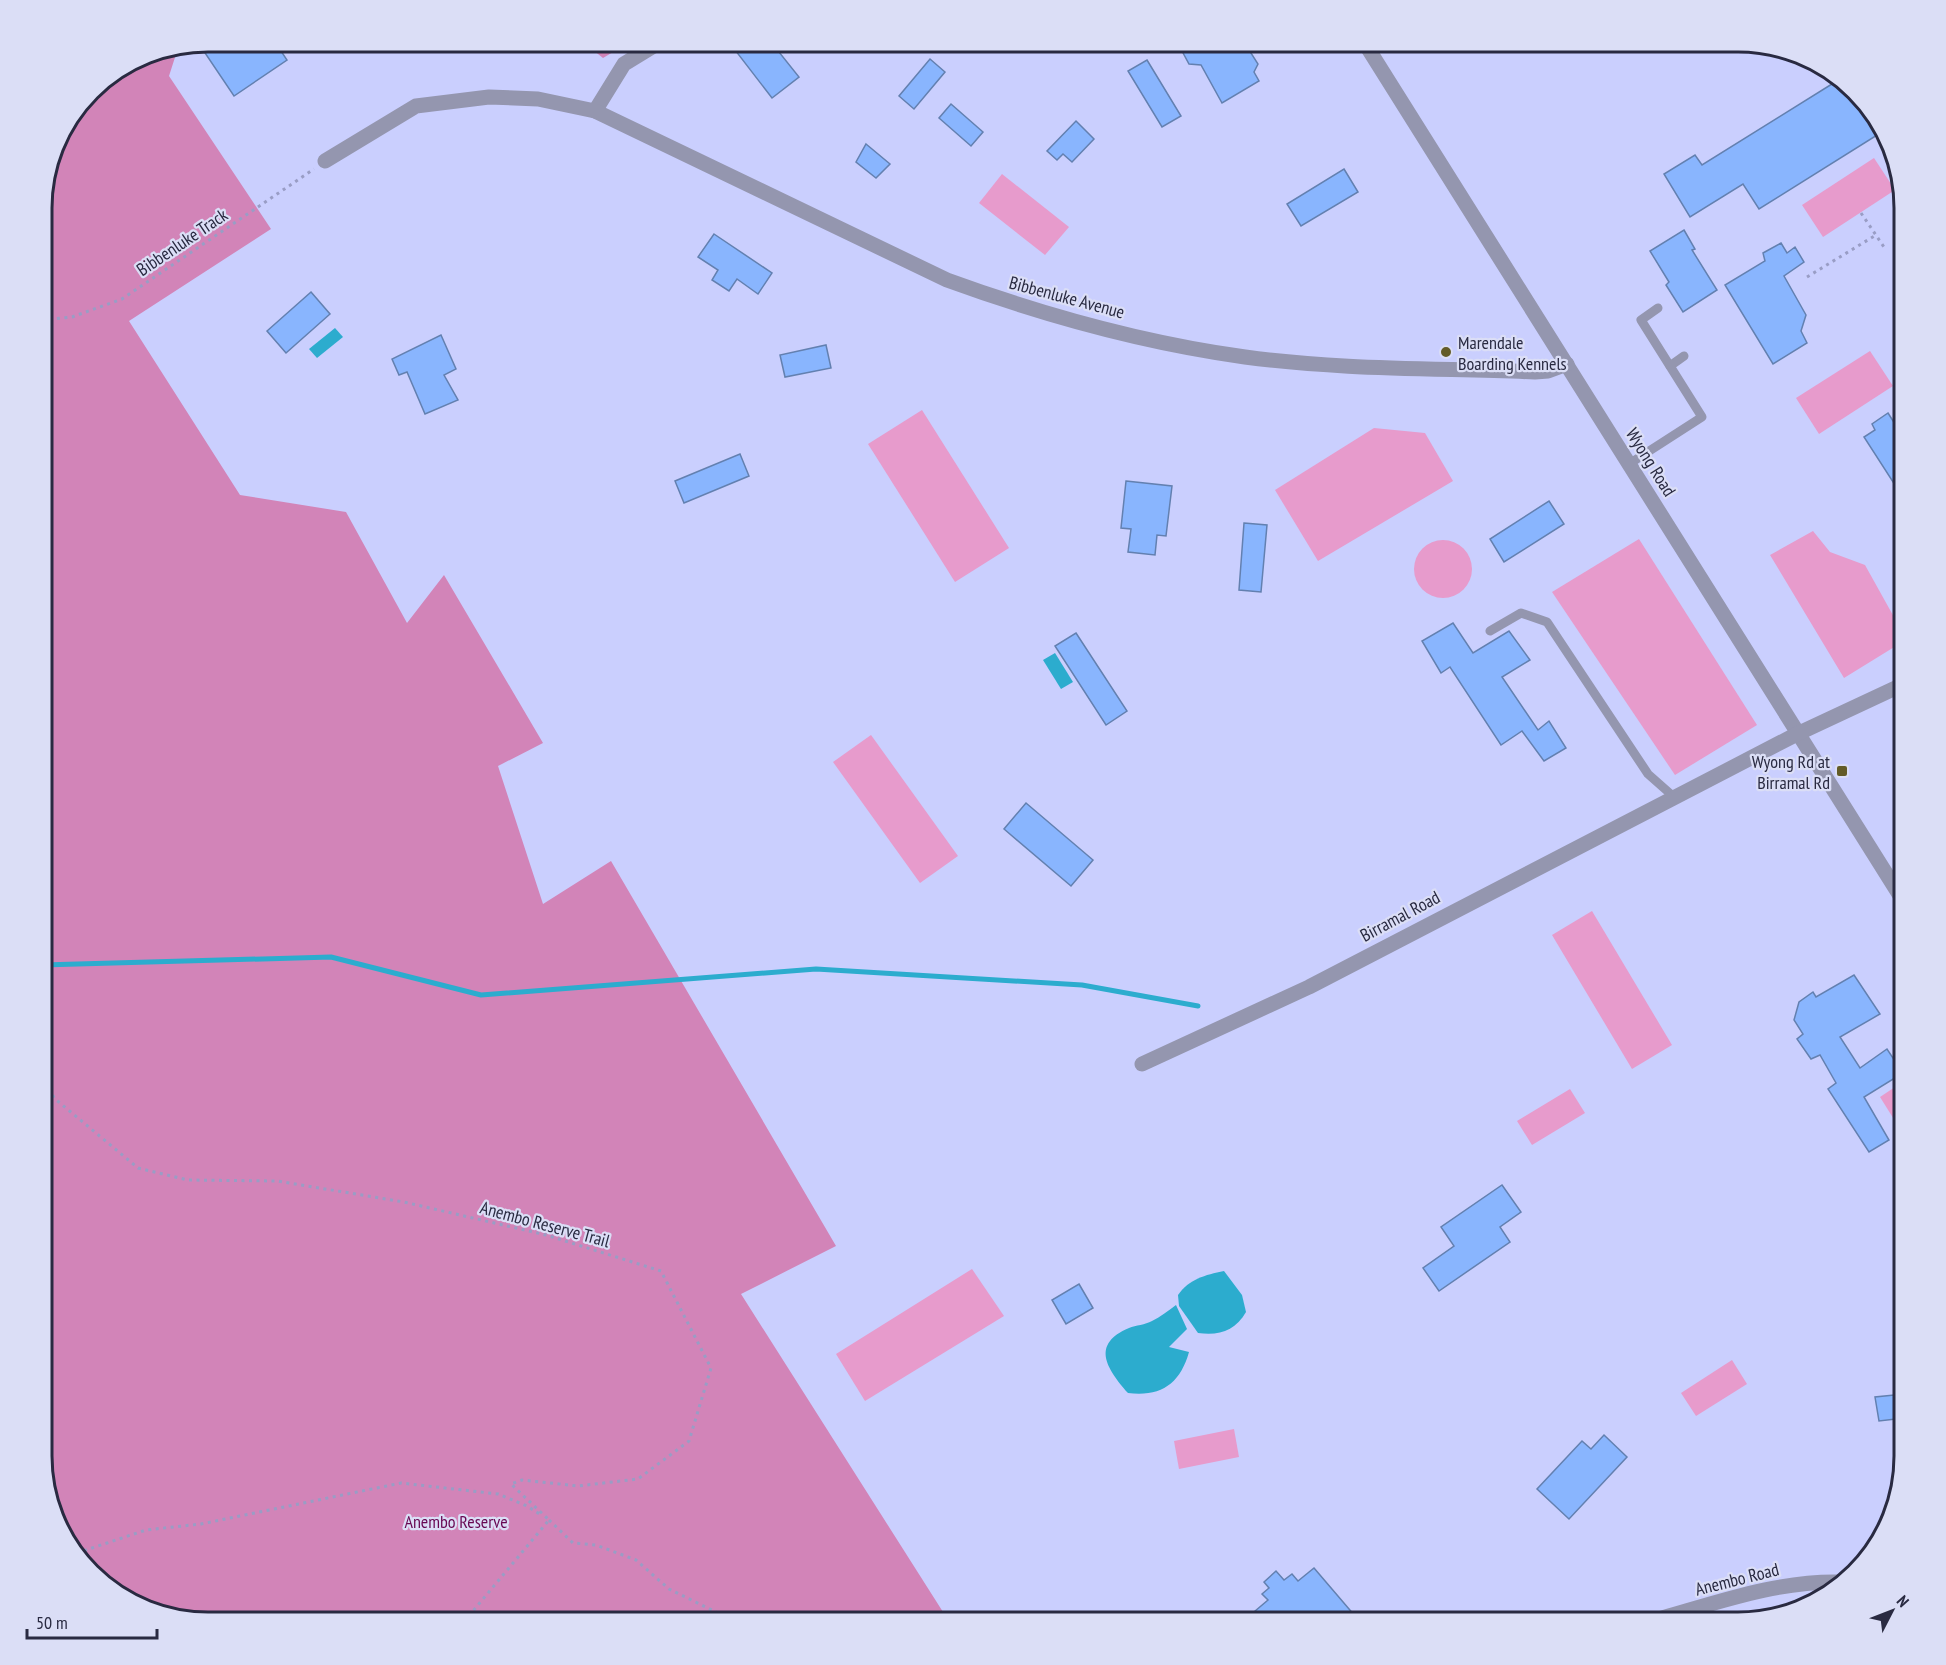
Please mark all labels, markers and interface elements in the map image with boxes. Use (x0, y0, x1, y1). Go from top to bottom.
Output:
street label: Bibbenluke Track (132, 203, 232, 281)
street label: Bibbenluke Avenue (1007, 271, 1127, 323)
place label: Marendale Boarding Kennels (1458, 331, 1567, 375)
marker: Marendale Boarding Kennels (1439, 345, 1453, 359)
street label: Wyong Road (1621, 423, 1681, 501)
place label: Wyong Rd at Birramal Rd (1752, 750, 1830, 794)
marker: Wyong Rd at Birramal Rd (1835, 764, 1849, 778)
street label: Birramal Road (1356, 885, 1444, 947)
street label: Anembo Reserve Trail (478, 1196, 613, 1253)
park label: Anembo Reserve (404, 1510, 508, 1533)
street label: Anembo Road (1693, 1557, 1781, 1601)
north arrow (1862, 1581, 1922, 1641)
text: N (1893, 1591, 1913, 1611)
scale bar (27, 1602, 158, 1640)
text: 50 m (36, 1611, 68, 1634)

